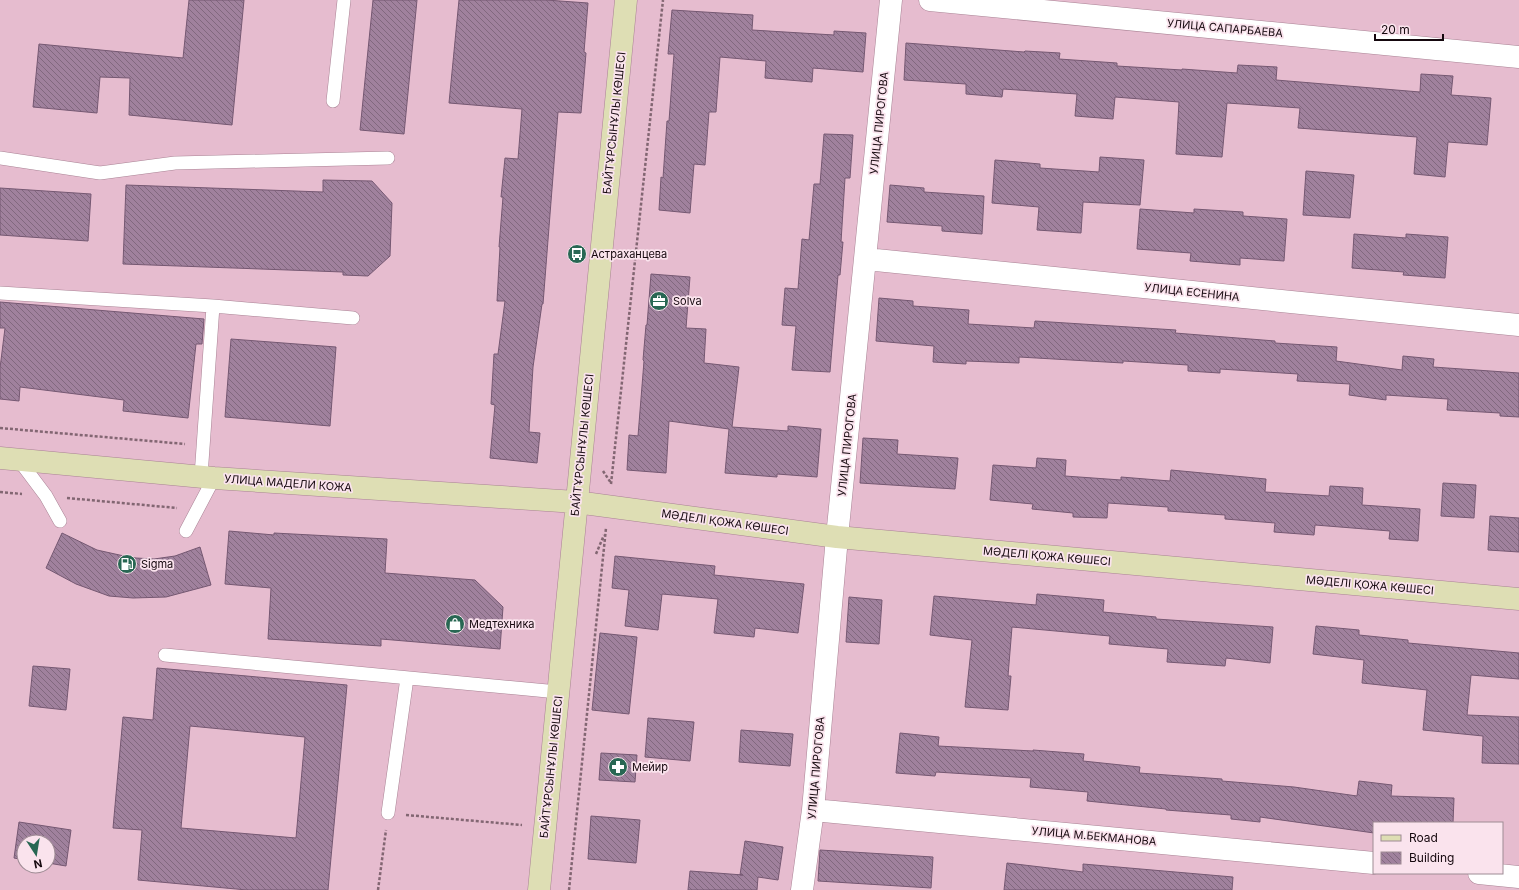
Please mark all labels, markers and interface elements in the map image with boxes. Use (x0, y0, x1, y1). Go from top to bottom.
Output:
street label: УЛИЦА САПАРБАЕВА (1166, 16, 1284, 40)
scale bar (1375, 16, 1443, 42)
text: 20 m (1381, 22, 1410, 37)
street label: БАЙТҰРСЫНҰЛЫ КӨШЕСІ (600, 51, 628, 195)
street label: УЛИЦА ПИРОГОВА (867, 71, 891, 175)
bus stop icon: Астраханцева (566, 243, 588, 265)
place label: Астраханцева (591, 247, 667, 261)
street label: УЛИЦА ЕСЕНИНА (1144, 280, 1241, 304)
office icon: Solva (648, 290, 670, 312)
place label: Solva (673, 294, 702, 308)
street label: БАЙТҰРСЫНҰЛЫ КӨШЕСІ (568, 373, 596, 517)
street label: УЛИЦА ПИРОГОВА (835, 393, 859, 497)
street label: УЛИЦА МАДЕЛИ КОЖА (224, 472, 353, 494)
street label: МӘДЕЛІ ҚОЖА КӨШЕСІ (661, 506, 789, 538)
street label: МӘДЕЛІ ҚОЖА КӨШЕСІ (983, 543, 1111, 569)
fuel station icon: Sigma (116, 553, 138, 575)
place label: Sigma (141, 557, 173, 571)
street label: МӘДЕЛІ ҚОЖА КӨШЕСІ (1306, 572, 1434, 598)
shop icon: Медтехника (444, 613, 466, 635)
place label: Медтехника (469, 617, 535, 631)
street label: БАЙТҰРСЫНҰЛЫ КӨШЕСІ (537, 695, 565, 839)
street label: УЛИЦА ПИРОГОВА (805, 716, 828, 820)
pharmacy icon: Мейир (607, 756, 629, 778)
place label: Мейир (632, 760, 668, 774)
legend (1373, 822, 1503, 874)
street label: УЛИЦА М.БЕКМАНОВА (1031, 824, 1157, 848)
text: Road (1409, 830, 1438, 845)
north arrow (16, 834, 56, 874)
text: Building (1409, 850, 1454, 865)
text: N (33, 856, 44, 872)

